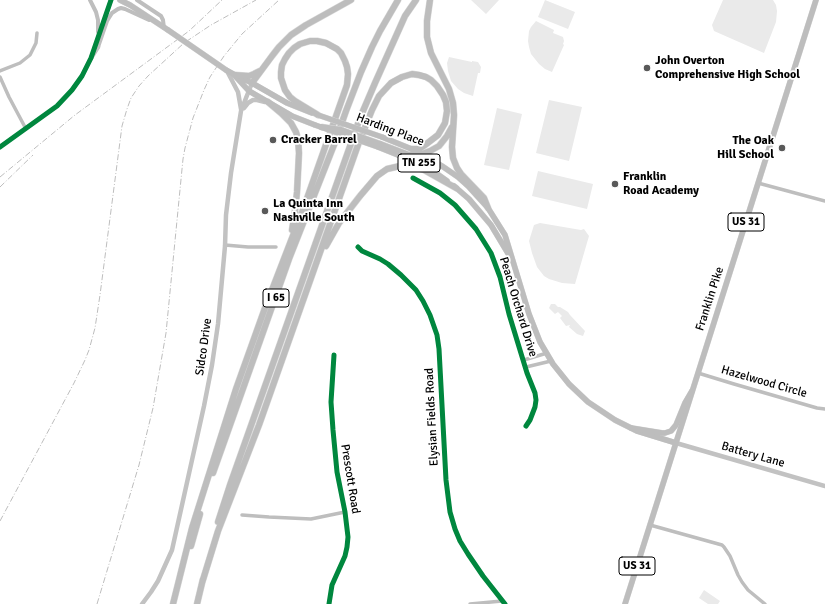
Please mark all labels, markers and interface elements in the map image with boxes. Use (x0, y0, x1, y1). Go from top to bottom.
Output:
place label: John Overton Comprehensive High School (655, 54, 800, 82)
marker: John Overton Comprehensive High School (642, 63, 652, 73)
street label: Harding Place (354, 110, 426, 150)
place label: Cracker Barrel (281, 133, 357, 147)
place label: The Oak Hill School (717, 134, 774, 162)
marker: Cracker Barrel (268, 135, 278, 145)
marker: The Oak Hill School (777, 143, 787, 153)
road number: TN 255 (398, 154, 440, 172)
place label: Franklin Road Academy (623, 170, 699, 198)
marker: Franklin Road Academy (610, 179, 620, 189)
place label: La Quinta Inn Nashville South (273, 197, 355, 225)
marker: La Quinta Inn Nashville South (260, 206, 270, 216)
road number: US 31 (728, 213, 764, 231)
street label: Peach Orchard Drive (496, 255, 540, 359)
street label: Franklin Pike (693, 265, 727, 333)
road number: I 65 (263, 289, 289, 307)
street label: Sidco Drive (193, 317, 215, 377)
street label: Hazelwood Circle (719, 363, 809, 401)
street label: Elysian Fields Road (422, 367, 442, 467)
street label: Battery Lane (720, 439, 786, 471)
street label: Prescott Road (337, 443, 363, 515)
road number: US 31 (619, 557, 655, 575)

